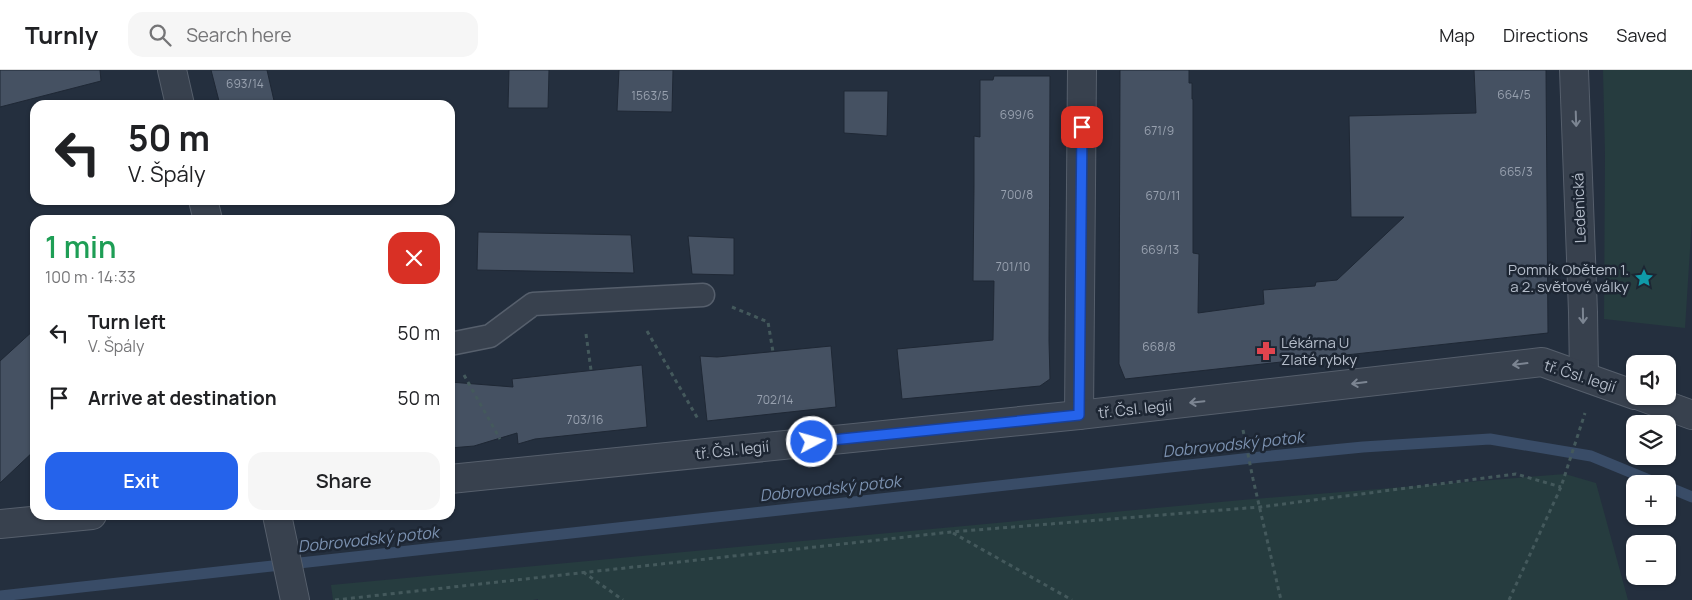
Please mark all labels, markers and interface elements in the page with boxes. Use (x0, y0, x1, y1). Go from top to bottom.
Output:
search box (128, 12, 478, 57)
text: Turnly (25, 18, 98, 51)
icon: search (146, 21, 174, 49)
text: Search here (186, 22, 292, 48)
text: Map (1439, 23, 1475, 47)
text: Directions (1503, 23, 1588, 47)
text: Saved (1616, 23, 1667, 47)
house number: 693/14 (226, 75, 264, 92)
house number: 664/5 (1497, 86, 1531, 103)
house number: 1563/5 (631, 87, 669, 104)
house number: 699/6 (1000, 106, 1034, 123)
pin (1061, 106, 1103, 148)
one-way arrow (1571, 110, 1581, 126)
icon: arrive (1068, 113, 1096, 141)
text: 50 m (128, 114, 210, 162)
icon: left (45, 120, 110, 185)
house number: 671/9 (1144, 122, 1174, 139)
text: V. Špály (128, 159, 205, 189)
house number: 665/3 (1499, 163, 1533, 180)
street label: Ledenická (1567, 172, 1591, 244)
house number: 700/8 (1001, 186, 1033, 203)
house number: 670/11 (1146, 187, 1180, 204)
text: 1 min (45, 226, 117, 267)
button: close (388, 232, 440, 284)
house number: 669/13 (1141, 241, 1179, 258)
house number: 701/10 (996, 258, 1030, 275)
place label: Pomník Obětem 1. a 2. světové války (1508, 259, 1629, 297)
text: 100 m · 14:33 (45, 266, 136, 288)
place icon: Pomník Obětem 1. a 2. světové války (1633, 267, 1655, 289)
one-way arrow (1578, 308, 1588, 324)
text: Turn left (88, 309, 166, 335)
icon: left (45, 319, 73, 347)
text: 50 m (398, 320, 440, 346)
place label: Lékárna U Zlaté rybky (1281, 332, 1357, 370)
text: V. Špály (88, 335, 144, 357)
house number: 668/8 (1142, 338, 1176, 355)
pharmacy icon: Lékárna U Zlaté rybky (1255, 340, 1277, 362)
street label: tř. Čsl. legií (1542, 355, 1619, 398)
map controls (1626, 355, 1676, 585)
button: sound (1626, 355, 1676, 405)
one-way arrow (1513, 359, 1529, 369)
one-way arrow (1351, 378, 1367, 388)
icon: arrive (45, 384, 73, 412)
text: Arrive at destination (88, 385, 277, 411)
text: 50 m (398, 385, 440, 411)
house number: 702/14 (757, 391, 793, 408)
street label: tř. Čsl. legií (1097, 395, 1173, 423)
one-way arrow (1190, 397, 1206, 407)
house number: 703/16 (567, 411, 603, 428)
position arrow (785, 415, 837, 467)
button: layers (1626, 415, 1676, 465)
water label: Dobrovodský potok (1161, 425, 1307, 462)
street label: tř. Čsl. legií (694, 436, 770, 464)
button: Exit (45, 452, 238, 510)
button: Share (248, 452, 440, 510)
water label: Dobrovodský potok (758, 469, 904, 506)
button: + (1626, 475, 1676, 525)
water label: Dobrovodský potok (296, 520, 442, 557)
button: − (1626, 535, 1676, 585)

